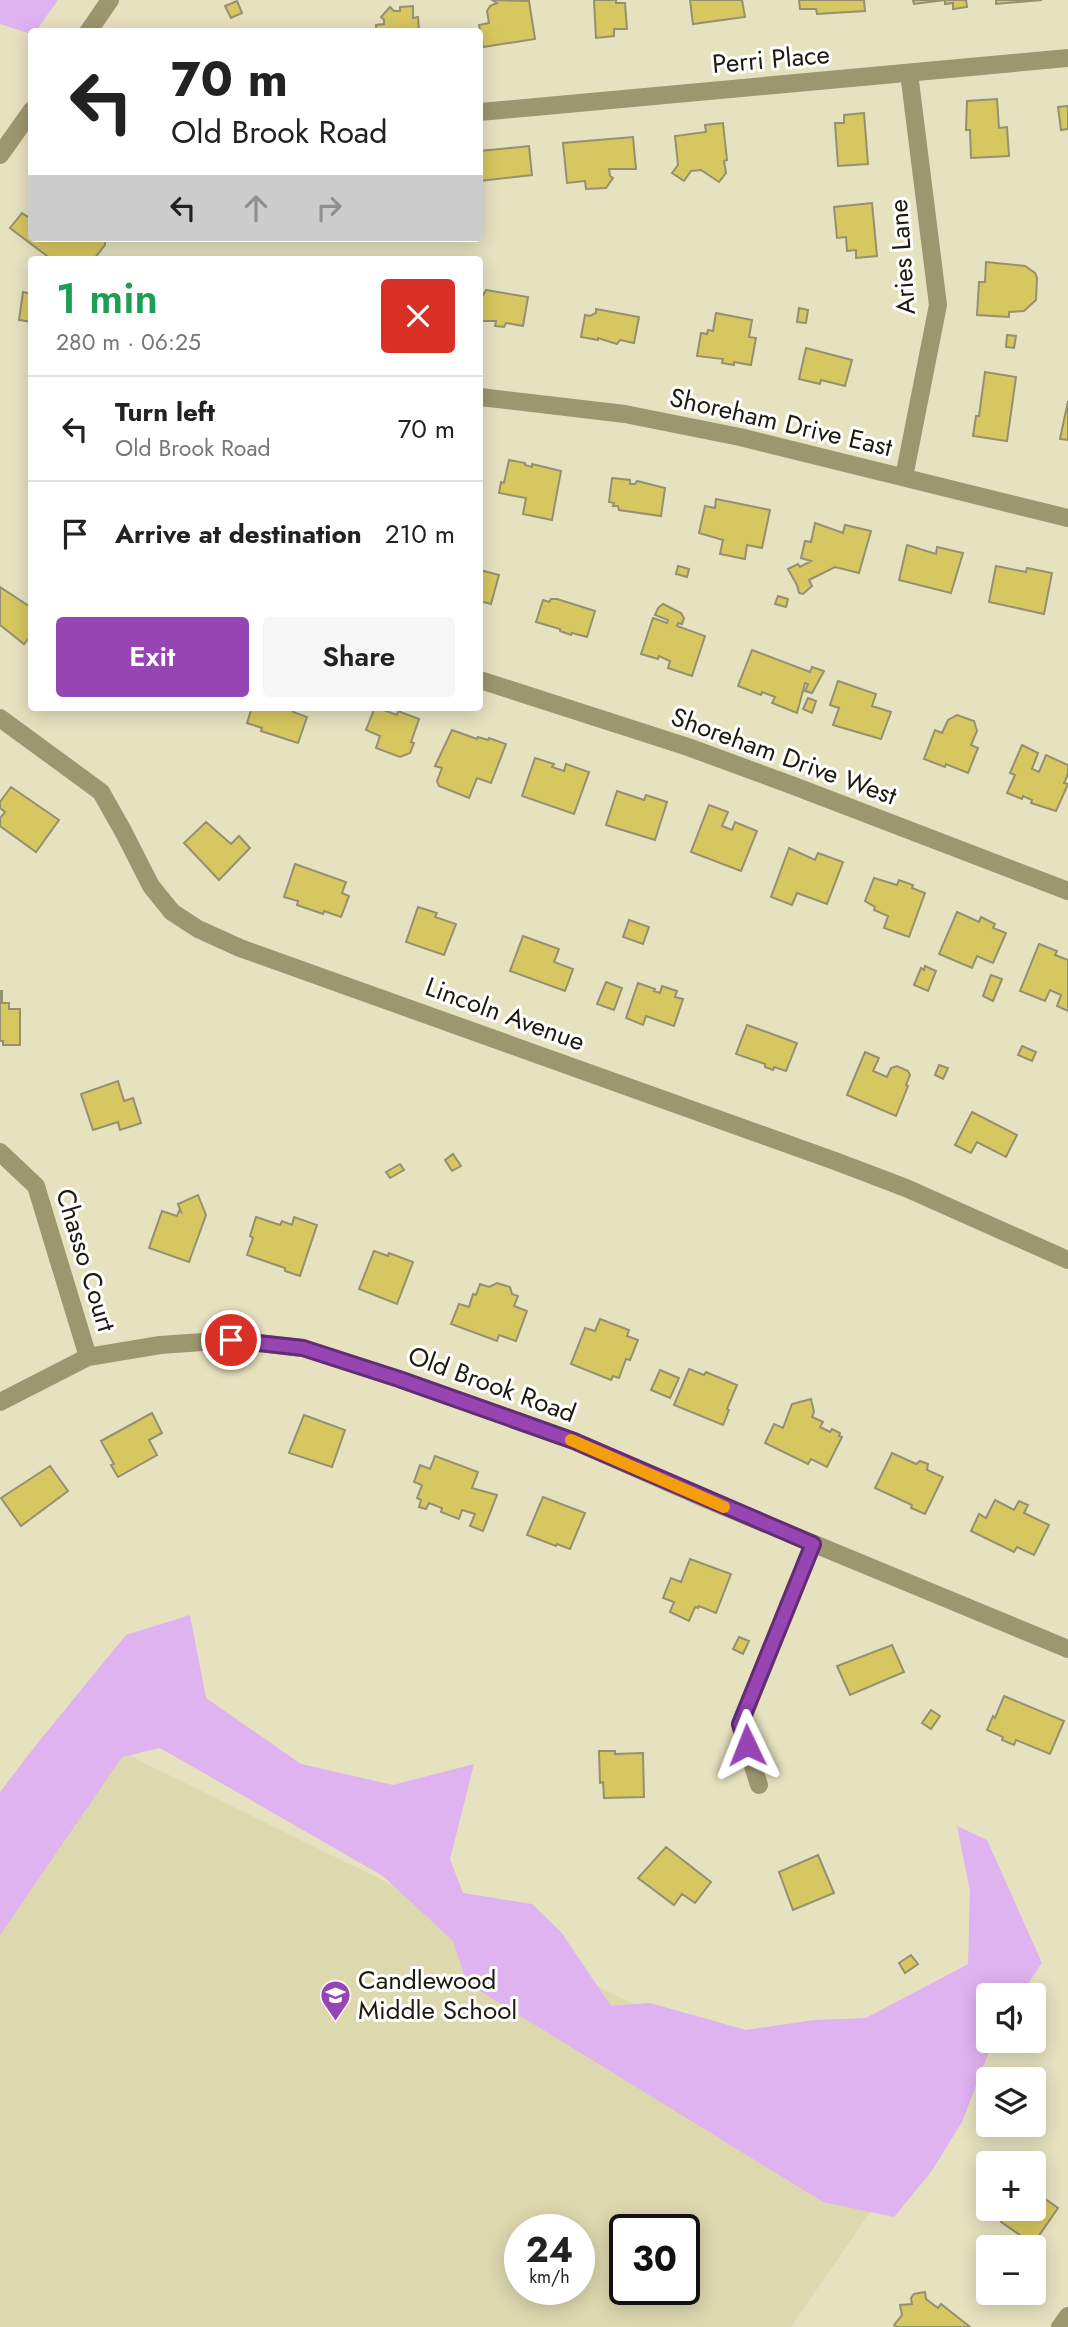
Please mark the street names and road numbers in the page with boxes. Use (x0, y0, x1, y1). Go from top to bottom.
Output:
street label: Perri Place (711, 35, 831, 83)
street label: Aries Lane (879, 198, 925, 316)
street label: Shoreham Drive East (666, 378, 897, 466)
street label: Shoreham Drive West (666, 698, 903, 815)
street label: Lincoln Avenue (420, 968, 590, 1060)
street label: Chasso Court (46, 1184, 126, 1337)
street label: Old Brook Road (403, 1336, 581, 1432)

